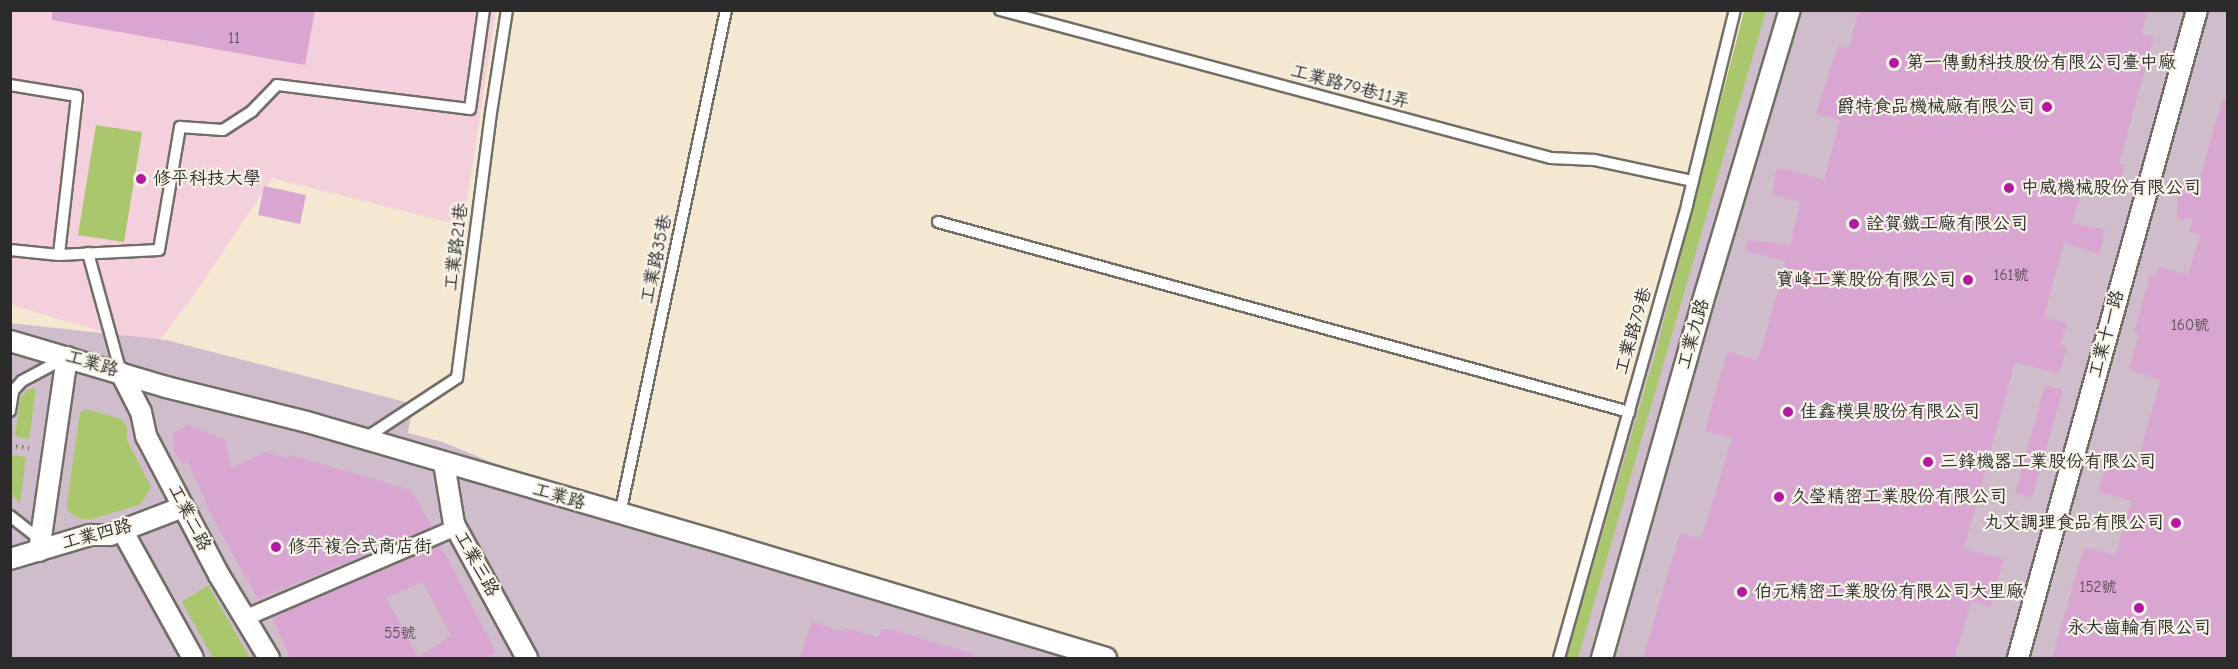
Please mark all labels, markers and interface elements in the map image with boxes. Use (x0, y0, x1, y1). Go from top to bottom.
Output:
house number: 11 (228, 30, 240, 48)
place label: 第一傳動科技股份有限公司臺中廠 (1906, 52, 2176, 74)
marker: 第一傳動科技股份有限公司臺中廠 (1887, 56, 1901, 70)
street label: 工業路79巷11弄 (1288, 61, 1412, 113)
place label: 爵特食品機械廠有限公司 (1837, 96, 2035, 118)
marker: 爵特食品機械廠有限公司 (2040, 100, 2054, 114)
place label: 修平科技大學 (153, 168, 261, 190)
marker: 修平科技大學 (134, 172, 148, 186)
place label: 中威機械股份有限公司 (2021, 177, 2201, 199)
marker: 中威機械股份有限公司 (2002, 181, 2016, 195)
street label: 工業路21巷 (441, 202, 473, 292)
street label: 工業路35巷 (637, 212, 677, 306)
place label: 詮賀鐵工廠有限公司 (1866, 213, 2028, 235)
marker: 詮賀鐵工廠有限公司 (1847, 217, 1861, 231)
house number: 161號 (1993, 267, 2029, 285)
place label: 寶峰工業股份有限公司 (1776, 269, 1956, 291)
marker: 寶峰工業股份有限公司 (1961, 273, 1975, 287)
street label: 工業路79巷 (1611, 285, 1657, 377)
street label: 工業十一路 (2085, 288, 2129, 380)
street label: 工業九路 (1674, 296, 1714, 372)
house number: 160號 (2171, 317, 2209, 335)
street label: 工業路 (63, 346, 121, 382)
place label: 佳鑫模具股份有限公司 (1800, 401, 1980, 423)
marker: 佳鑫模具股份有限公司 (1781, 405, 1795, 419)
place label: 三鋒機器工業股份有限公司 (1940, 451, 2156, 473)
marker: 三鋒機器工業股份有限公司 (1921, 455, 1935, 469)
street label: 工業路 (530, 479, 588, 515)
street label: 工業二路 (163, 481, 215, 555)
place label: 久瑩精密工業股份有限公司 (1791, 486, 2007, 508)
marker: 久瑩精密工業股份有限公司 (1772, 490, 1786, 504)
place label: 丸文調理食品有限公司 (1984, 512, 2164, 534)
street label: 工業四路 (59, 515, 135, 555)
marker: 丸文調理食品有限公司 (2169, 516, 2183, 530)
street label: 工業三路 (449, 527, 503, 601)
place label: 修平複合式商店街 (288, 536, 432, 558)
marker: 修平複合式商店街 (269, 540, 283, 554)
house number: 152號 (2080, 579, 2116, 597)
place label: 伯元精密工業股份有限公司大里廠 (1754, 581, 2024, 603)
marker: 伯元精密工業股份有限公司大里廠 (1735, 585, 1749, 599)
marker: 永大齒輪有限公司 (2132, 601, 2146, 615)
place label: 永大齒輪有限公司 (2067, 617, 2211, 639)
house number: 55號 (384, 625, 416, 643)

